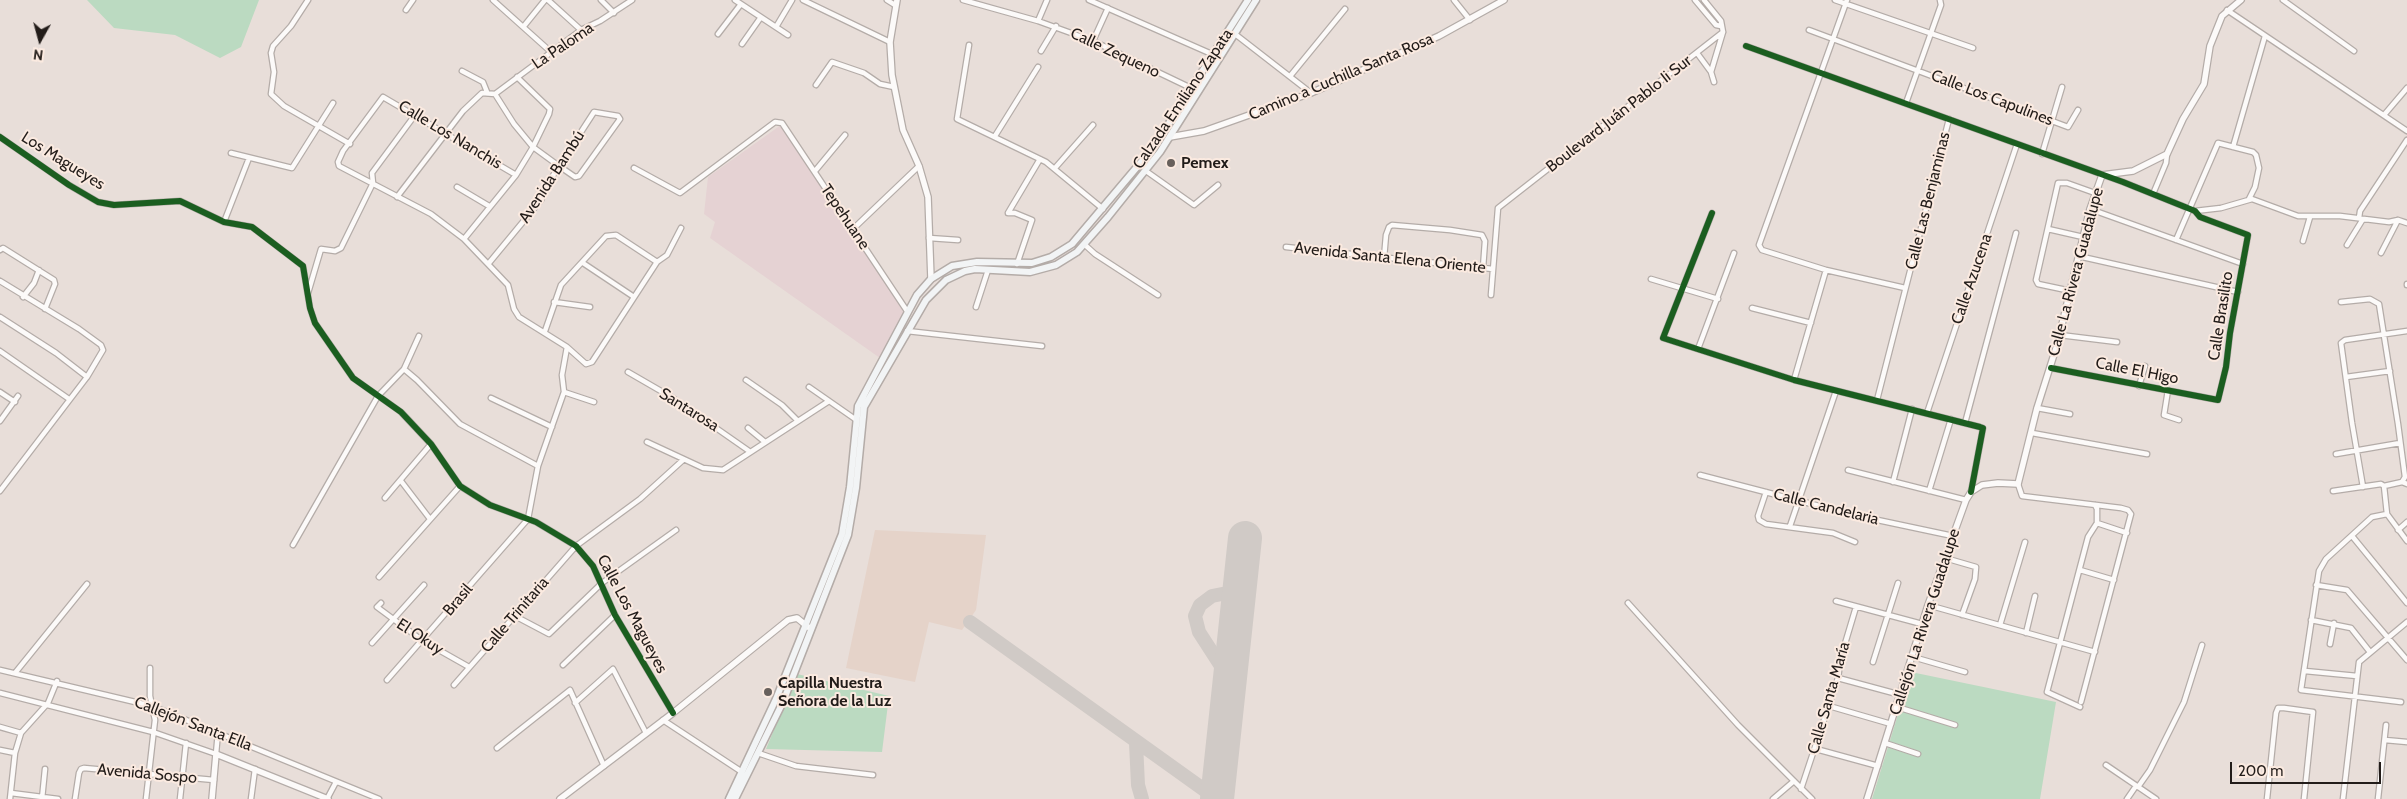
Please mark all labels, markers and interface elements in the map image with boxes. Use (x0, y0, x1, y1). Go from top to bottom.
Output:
north arrow (15, 15, 65, 65)
street label: La Paloma (529, 18, 597, 74)
street label: Calle Zequeno (1067, 24, 1163, 82)
street label: Calzada Emiliano Zapata (1129, 25, 1237, 173)
street label: Camino a Cuchilla Santa Rosa (1246, 29, 1436, 125)
text: N (32, 45, 44, 64)
street label: Boulevard Juán Pablo Ii Sur (1543, 51, 1695, 177)
street label: Calle Los Capulines (1928, 66, 2056, 130)
street label: Calle Los Nanchis (395, 97, 505, 173)
street label: Avenida Bambú (515, 127, 589, 227)
street label: Los Magueyes (18, 128, 108, 194)
street label: Calle Las Benjaminas (1902, 130, 1954, 272)
place label: Pemex (1181, 153, 1229, 173)
marker: Pemex (1165, 157, 1177, 169)
street label: Tepehuane (816, 181, 874, 253)
street label: Calle La Rivera Guadalupe (2044, 186, 2108, 358)
street label: Calle Azucena (1948, 231, 1996, 327)
street label: Avenida Santa Elena Oriente (1293, 238, 1487, 278)
street label: Calle Brasilito (2204, 270, 2238, 362)
street label: Calle El Higo (2094, 354, 2180, 388)
street label: Santarosa (656, 384, 722, 436)
street label: Calle Candelaria (1771, 485, 1881, 529)
street label: Callejón La Rivera Guadalupe (1886, 526, 1964, 718)
street label: Calle Los Magueyes (593, 551, 671, 677)
street label: Calle Trinitaria (477, 573, 553, 657)
street label: Brasil (439, 580, 477, 620)
street label: El Okuy (393, 615, 447, 659)
street label: Calle Santa María (1804, 640, 1854, 756)
place label: Capilla Nuestra Señora de la Luz (778, 673, 891, 711)
marker: Capilla Nuestra Señora de la Luz (762, 686, 774, 698)
street label: Callejón Santa Ella (131, 693, 255, 755)
scale bar (2232, 752, 2383, 784)
street label: Avenida Sospo (96, 760, 198, 788)
text: 200 m (2238, 762, 2283, 780)

